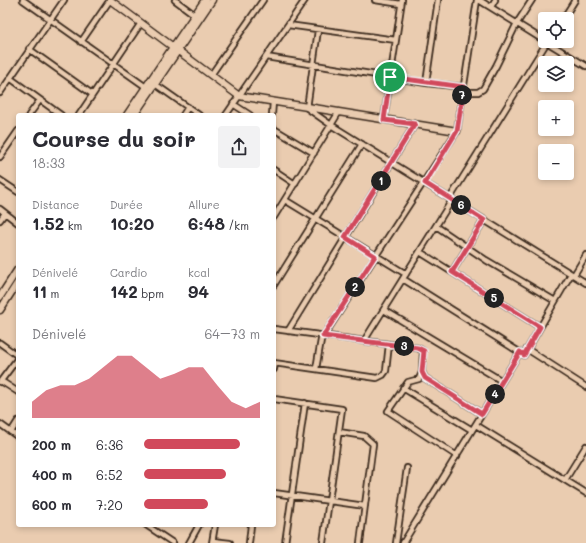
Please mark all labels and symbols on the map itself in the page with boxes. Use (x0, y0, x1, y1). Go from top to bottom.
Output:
pin (373, 60, 407, 94)
pin: 7 (452, 85, 472, 105)
pin: 1 (371, 171, 391, 191)
pin: 6 (451, 195, 471, 215)
pin: 2 (345, 277, 365, 297)
pin: 5 (484, 288, 504, 308)
pin: 3 (394, 336, 414, 356)
pin: 4 (485, 384, 505, 404)

